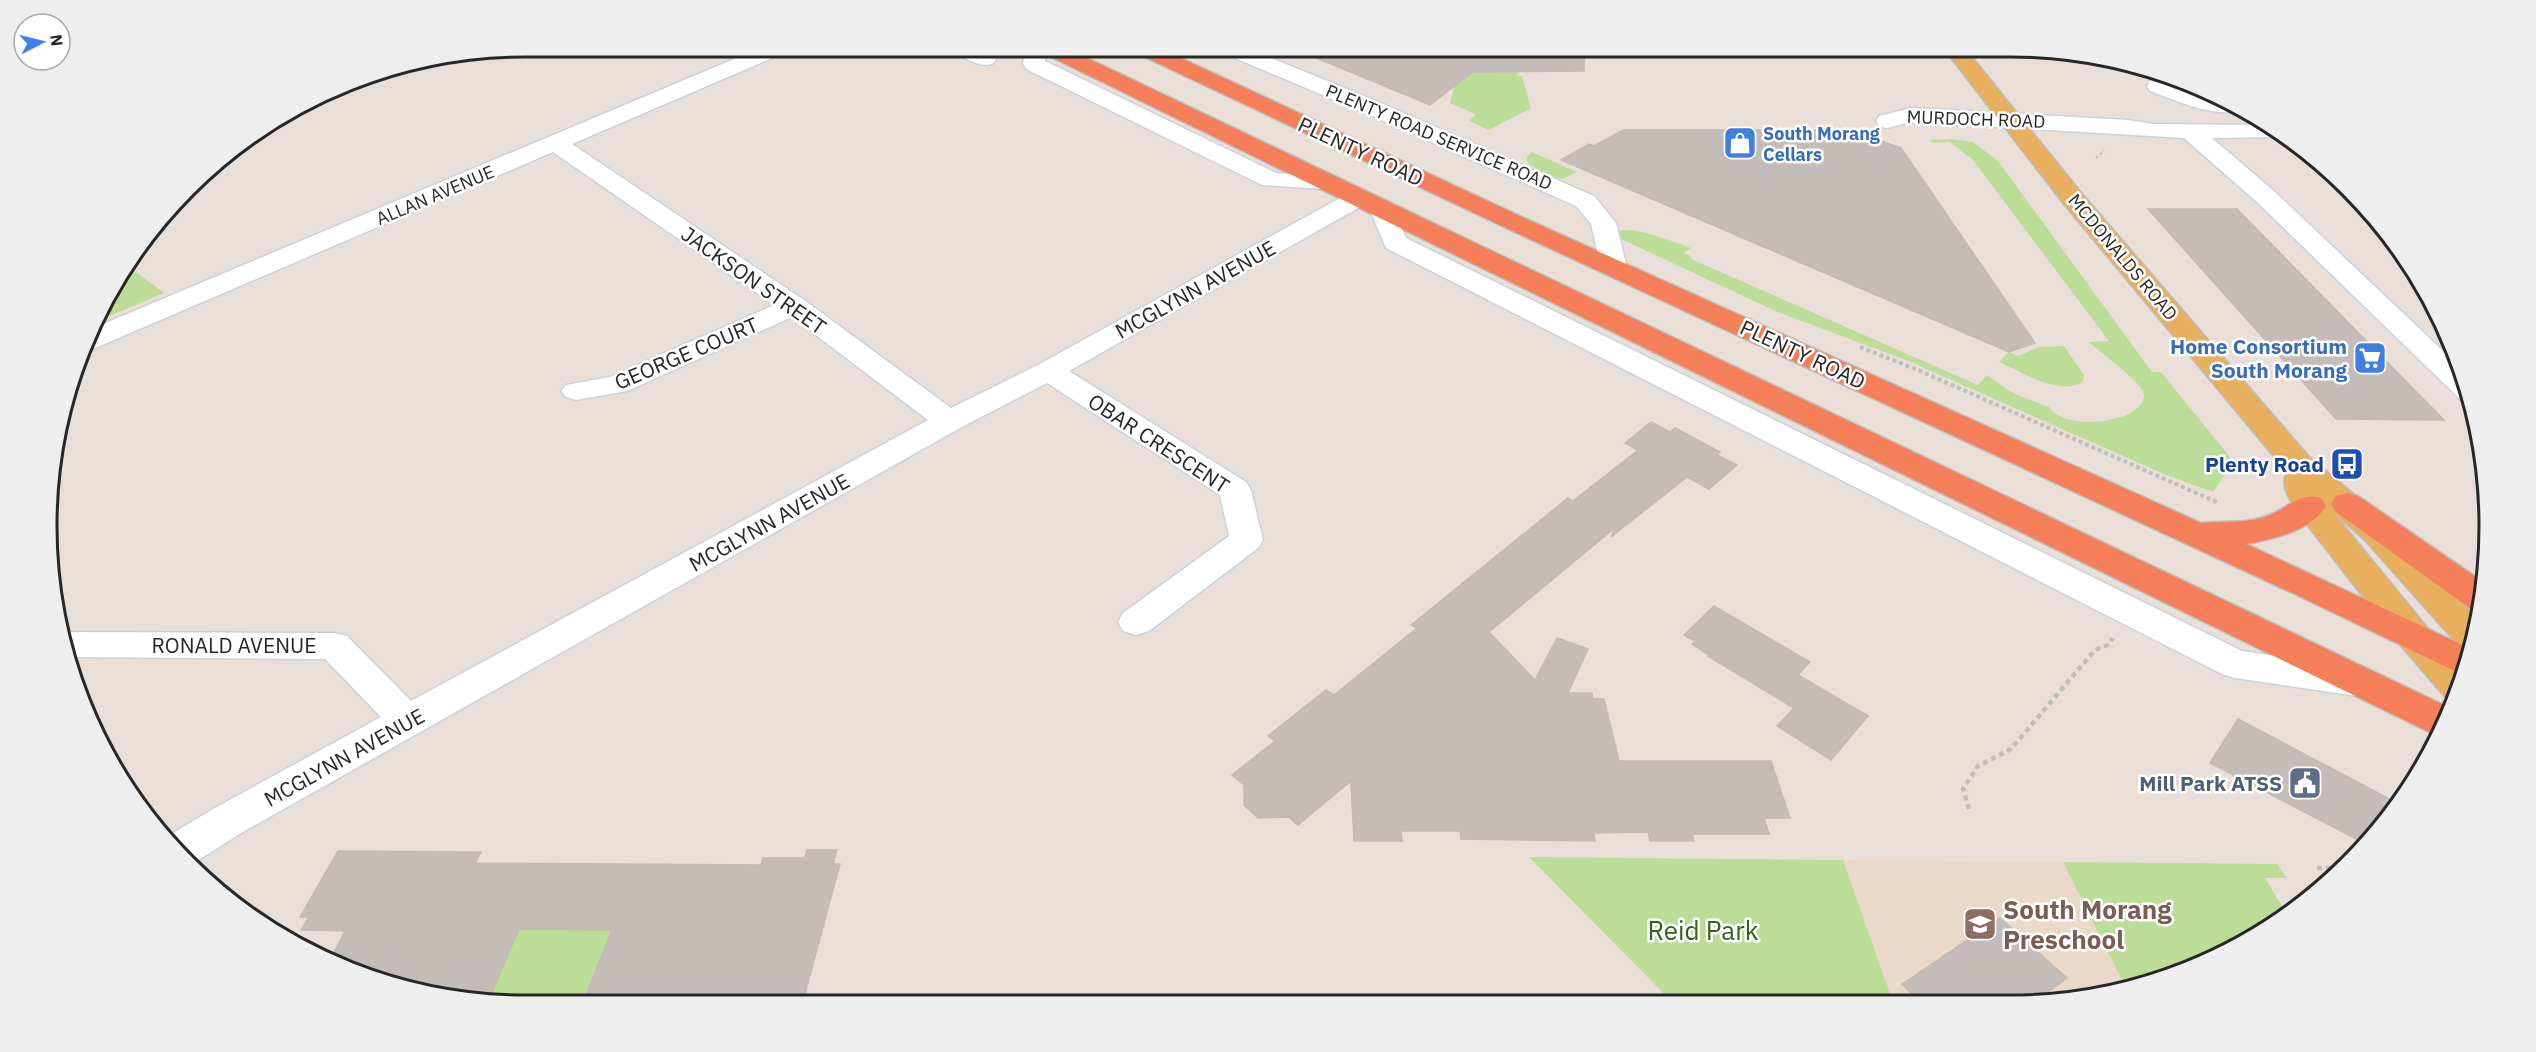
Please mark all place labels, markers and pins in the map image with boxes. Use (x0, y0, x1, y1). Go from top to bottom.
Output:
place label: South Morang Cellars (1763, 122, 1880, 166)
shop icon: South Morang Cellars (1722, 125, 1758, 161)
place label: Home Consortium South Morang (2170, 332, 2347, 384)
supermarket icon: Home Consortium South Morang (2352, 340, 2388, 376)
bus stop icon: Plenty Road (2329, 446, 2365, 482)
place label: Plenty Road (2205, 450, 2324, 478)
public building icon: Mill Park ATSS (2287, 765, 2323, 801)
place label: Mill Park ATSS (2139, 769, 2282, 797)
place label: South Morang Preschool (2003, 892, 2172, 956)
school or university icon: South Morang Preschool (1962, 906, 1998, 942)

